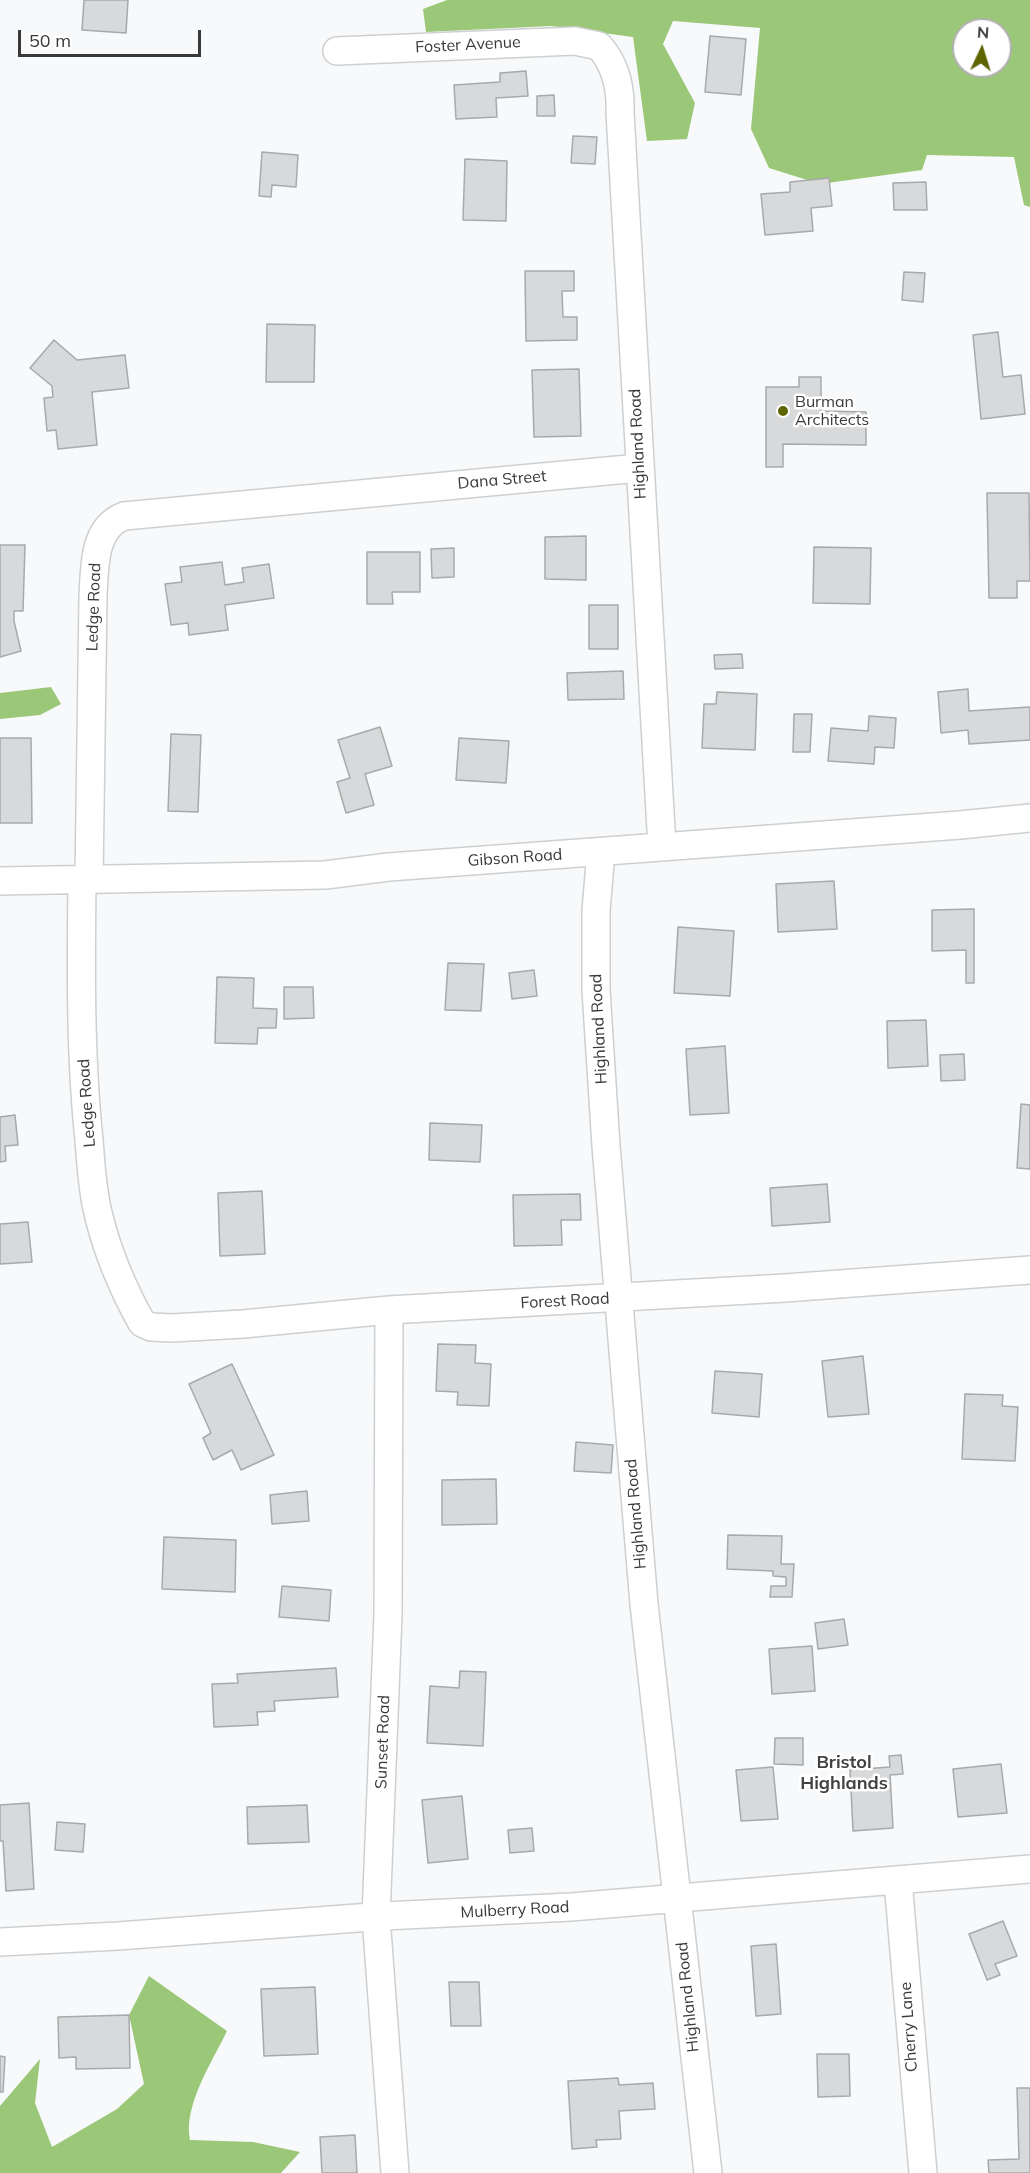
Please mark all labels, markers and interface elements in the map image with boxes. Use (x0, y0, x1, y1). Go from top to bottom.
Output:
scale bar (21, 18, 204, 56)
north arrow (952, 18, 1012, 78)
text: N (976, 22, 990, 42)
text: 50 m (29, 29, 71, 52)
street label: Foster Avenue (415, 33, 521, 57)
street label: Highland Road (626, 388, 650, 500)
place label: Burman Architects (795, 392, 869, 430)
marker: Burman Architects (776, 404, 790, 418)
street label: Dana Street (457, 467, 547, 493)
street label: Ledge Road (83, 562, 105, 652)
street label: Gibson Road (467, 845, 563, 871)
street label: Highland Road (587, 973, 611, 1085)
street label: Ledge Road (74, 1058, 100, 1148)
street label: Forest Road (520, 1289, 610, 1313)
street label: Highland Road (622, 1458, 650, 1570)
street label: Sunset Road (372, 1695, 394, 1789)
district label: Bristol Highlands (800, 1752, 888, 1794)
street label: Mulberry Road (460, 1898, 570, 1922)
street label: Highland Road (673, 1941, 703, 2053)
street label: Cherry Lane (896, 1981, 922, 2073)

